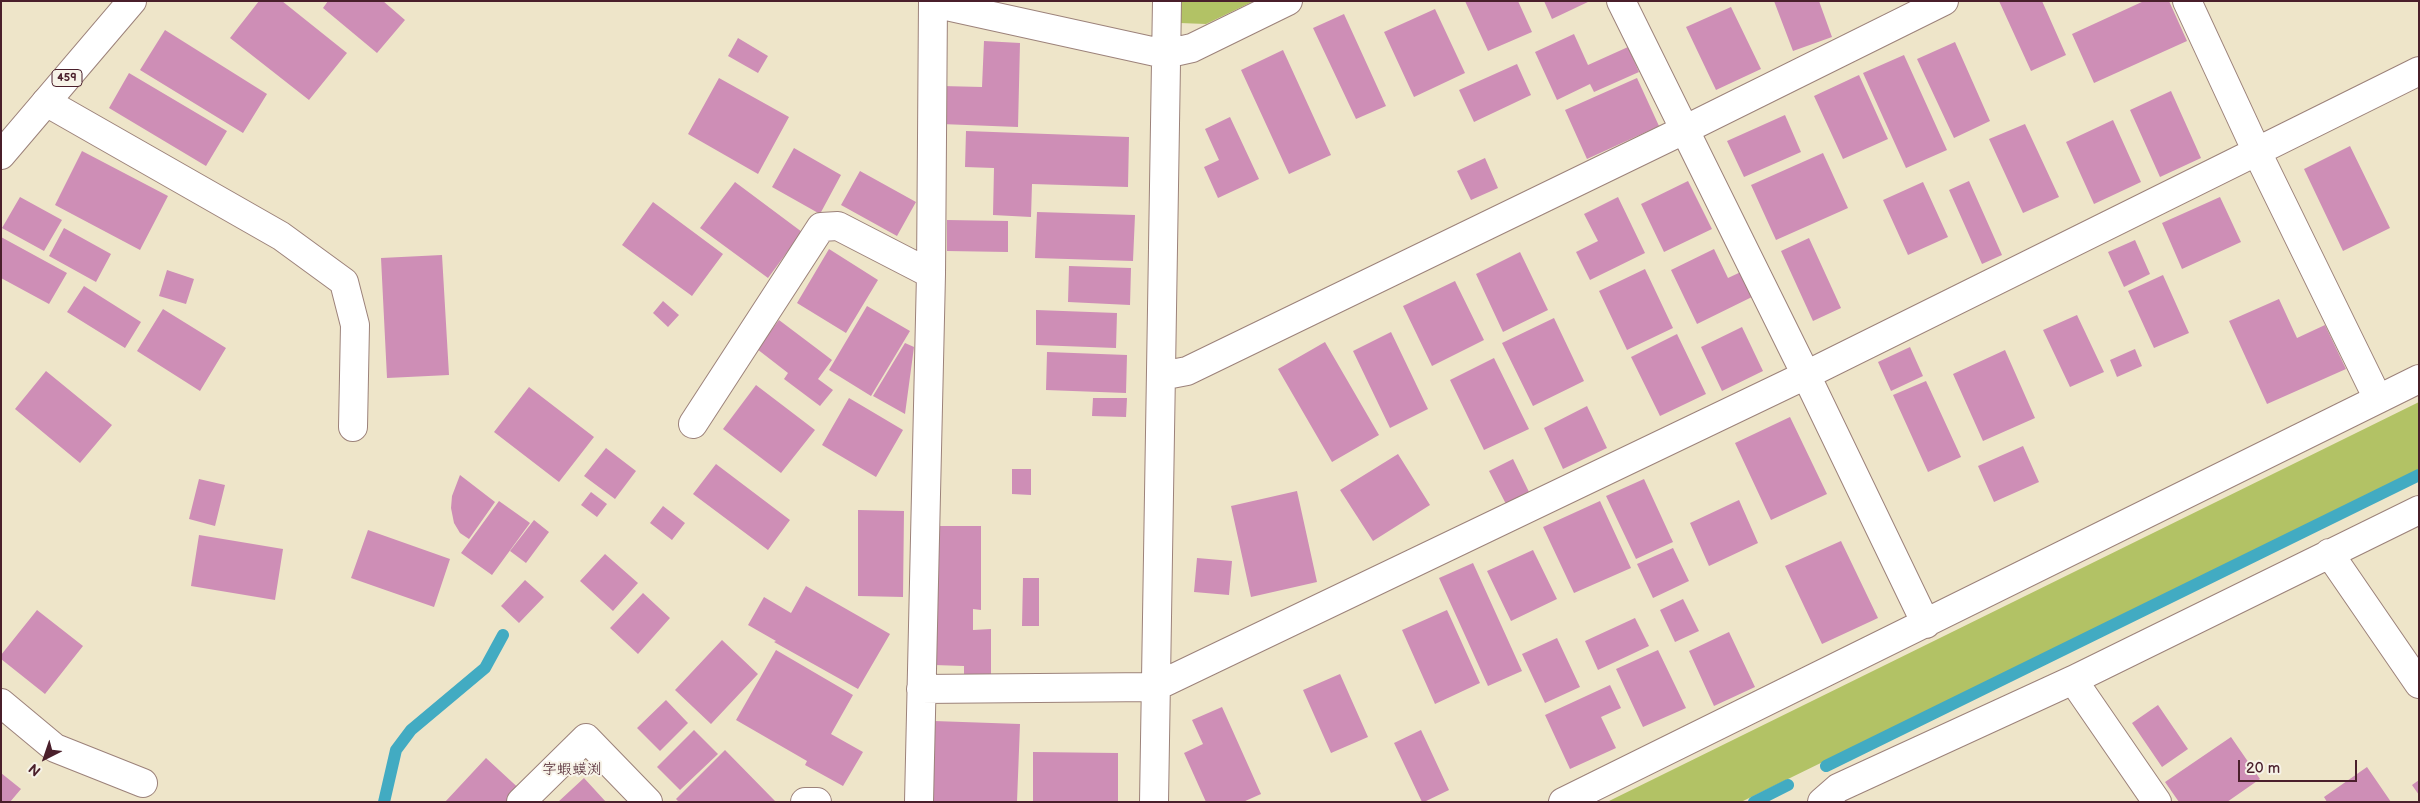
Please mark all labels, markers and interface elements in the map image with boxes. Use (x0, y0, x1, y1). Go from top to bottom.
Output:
road number: 459 (52, 70, 82, 86)
north arrow (20, 733, 70, 783)
scale bar (2240, 750, 2359, 782)
text: 20 m (2246, 759, 2280, 778)
text: N (25, 760, 44, 780)
district label: 字蝦蟆渕 (542, 761, 602, 779)

